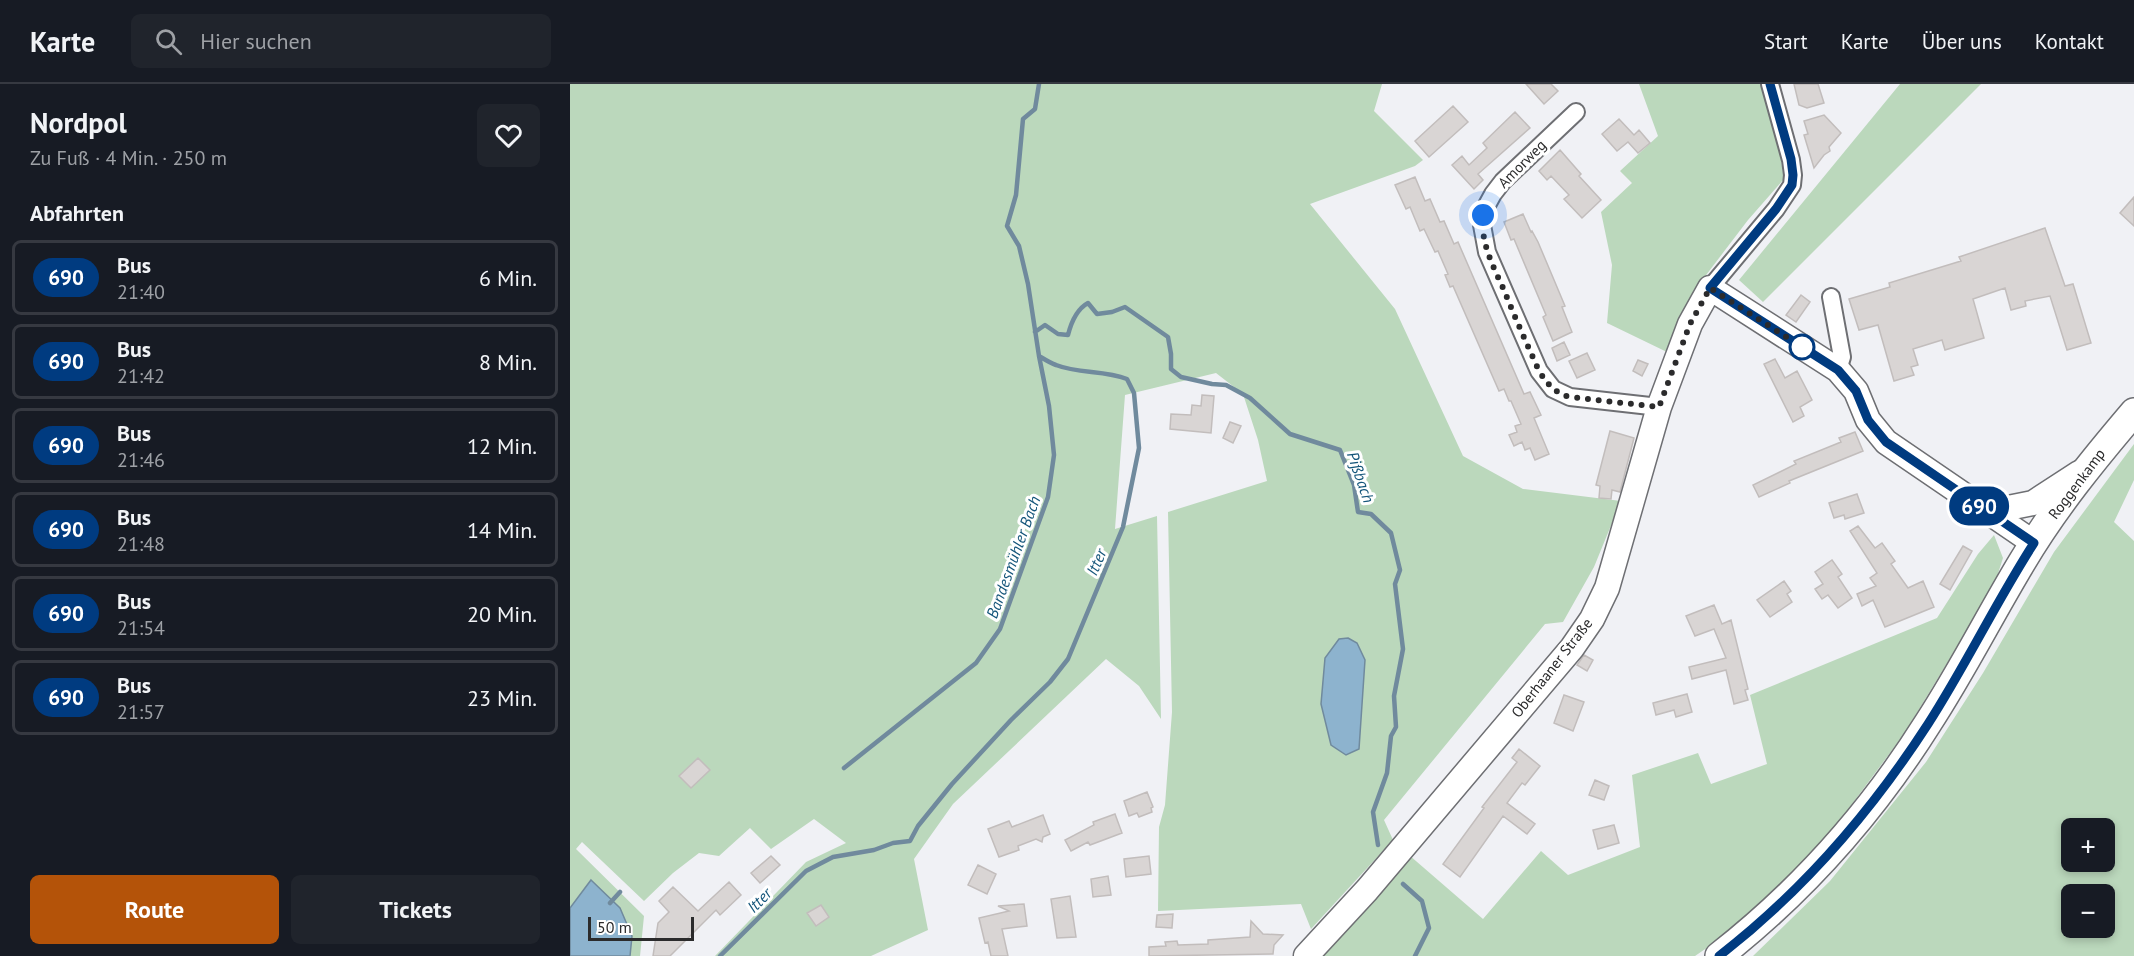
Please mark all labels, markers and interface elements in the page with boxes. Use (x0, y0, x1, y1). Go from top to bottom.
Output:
search box (131, 14, 551, 68)
text: Karte (30, 23, 95, 60)
icon: search (152, 25, 185, 58)
text: Hier suchen (200, 27, 312, 55)
text: Start (1764, 28, 1808, 55)
text: Karte (1841, 28, 1889, 55)
text: Über uns (1922, 28, 2002, 55)
text: Kontakt (2035, 28, 2104, 55)
text: Nordpol (30, 104, 127, 141)
button: heart (477, 104, 540, 167)
street label: Amorweg (1494, 136, 1550, 192)
text: Zu Fuß · 4 Min. · 250 m (30, 145, 227, 171)
text: Abfahrten (30, 199, 124, 227)
your location (1468, 200, 1498, 230)
text: Bus (117, 251, 151, 279)
text: 690 (48, 264, 84, 291)
text: 6 Min. (479, 264, 537, 292)
text: 21:40 (117, 279, 165, 305)
unlabelled marker (1789, 334, 1815, 360)
text: Bus (117, 335, 151, 363)
text: 690 (48, 348, 84, 375)
text: 8 Min. (479, 348, 537, 376)
text: 21:42 (117, 363, 165, 389)
text: Bus (117, 419, 151, 447)
text: 690 (48, 432, 84, 459)
text: 12 Min. (467, 432, 537, 460)
street label: Roggenkamp (2044, 445, 2109, 523)
text: 21:46 (117, 447, 165, 473)
water label: Pißbach (1343, 449, 1379, 505)
line badge: 690 (1944, 486, 2014, 526)
water label: Bandesmühler Bach (982, 493, 1044, 621)
text: 690 (1961, 493, 1997, 520)
text: Bus (117, 503, 151, 531)
text: 690 (48, 516, 84, 543)
text: 14 Min. (467, 516, 537, 544)
text: 21:48 (117, 531, 165, 557)
water label: Itter (1082, 544, 1111, 578)
text: Bus (117, 587, 151, 615)
text: 690 (48, 600, 84, 627)
text: 20 Min. (467, 600, 537, 628)
street label: Oberhaaner Straße (1507, 614, 1596, 721)
text: 21:54 (117, 615, 165, 641)
text: Bus (117, 671, 151, 699)
text: 690 (48, 684, 84, 711)
text: 23 Min. (467, 684, 537, 712)
text: 21:57 (117, 699, 165, 725)
map controls (2061, 818, 2115, 938)
button: + (2061, 818, 2115, 872)
button: Route (30, 875, 279, 944)
button: Tickets (291, 875, 540, 944)
water label: Itter (742, 882, 777, 917)
button: − (2061, 884, 2115, 938)
scale bar (588, 914, 694, 942)
text: 50 m (597, 917, 632, 937)

